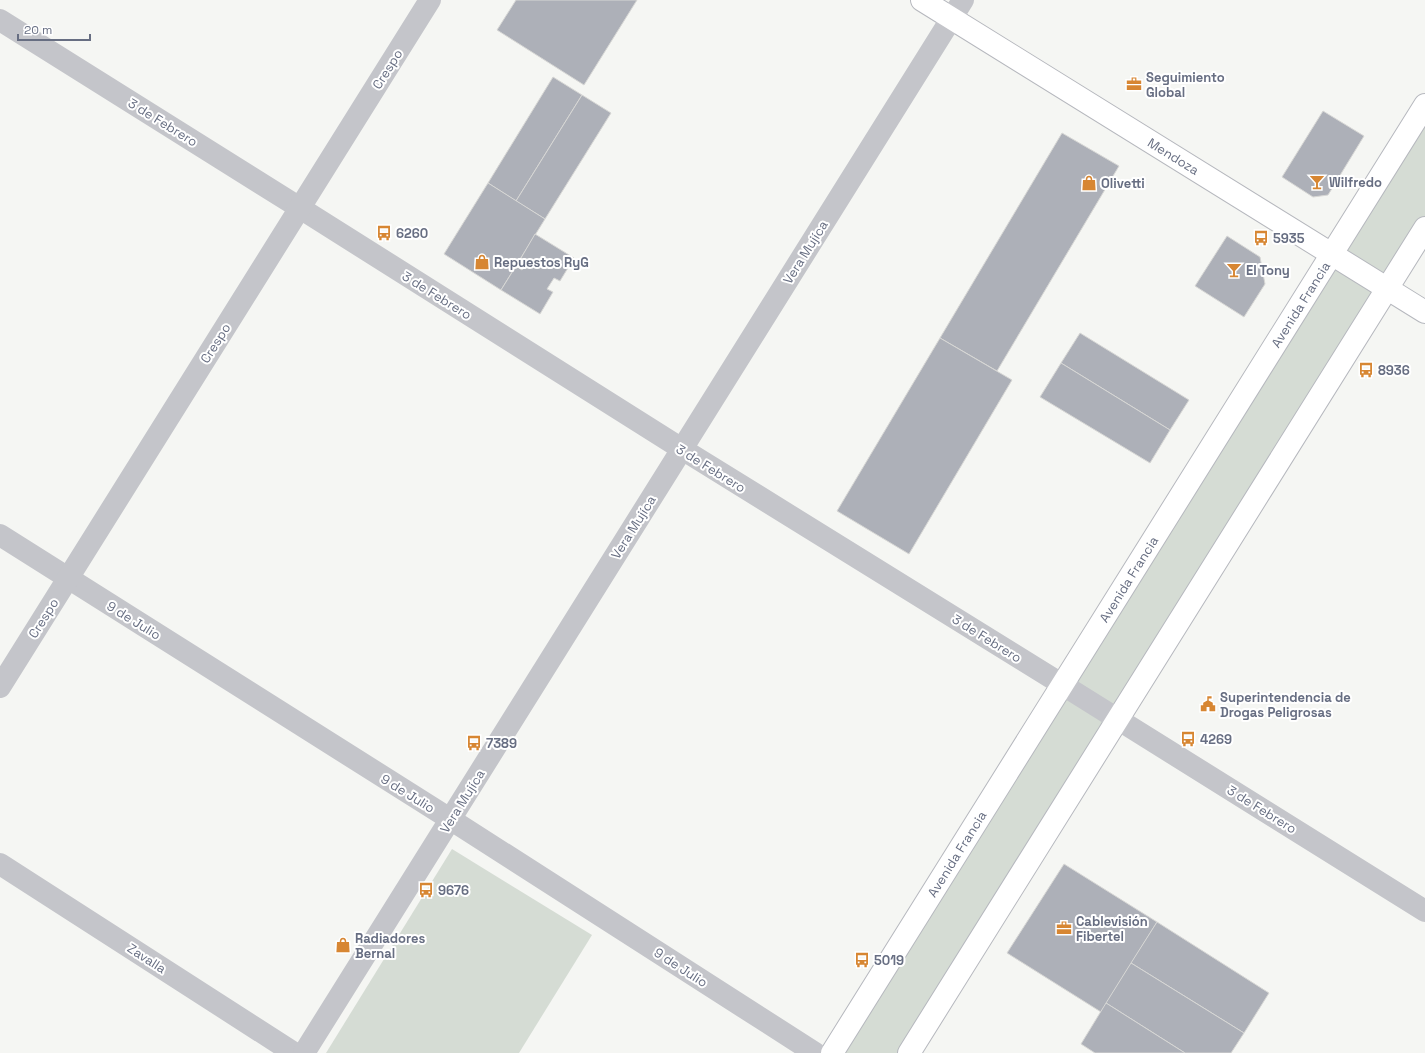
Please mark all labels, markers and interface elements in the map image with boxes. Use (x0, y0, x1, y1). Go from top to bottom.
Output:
scale bar (18, 16, 90, 42)
text: 20 m (24, 22, 52, 38)
street label: Crespo (369, 46, 406, 92)
place label: Seguimiento Global (1146, 69, 1225, 101)
office icon: Seguimiento Global (1125, 75, 1143, 93)
street label: 3 de Febrero (125, 94, 201, 150)
street label: Mendoza (1144, 134, 1203, 179)
bar icon: Wilfredo (1308, 173, 1326, 191)
shop icon: Olivetti (1080, 174, 1098, 192)
place label: Wilfredo (1329, 174, 1382, 191)
place label: Olivetti (1101, 175, 1145, 192)
street label: Vera Mujíca (779, 217, 832, 287)
bus stop icon: 6260 (375, 224, 393, 242)
place label: 6260 (396, 225, 428, 242)
bus stop icon: 5935 (1252, 229, 1270, 247)
place label: 5935 (1273, 230, 1305, 247)
shop icon: Repuestos RyG (473, 253, 491, 271)
place label: Repuestos RyG (494, 254, 589, 271)
street label: Avenida Francia (1267, 258, 1334, 351)
bar icon: El Tony (1225, 261, 1243, 279)
place label: El Tony (1246, 262, 1290, 279)
street label: 3 de Febrero (399, 267, 475, 323)
street label: Crespo (197, 320, 234, 366)
bus stop icon: 8936 (1357, 361, 1375, 379)
place label: 8936 (1378, 362, 1410, 379)
street label: 3 de Febrero (673, 440, 749, 496)
street label: Vera Mujíca (607, 492, 660, 562)
street label: Avenida Francia (1096, 533, 1162, 626)
street label: Crespo (25, 595, 62, 641)
street label: 9 de Julio (104, 597, 164, 644)
street label: 3 de Febrero (949, 610, 1025, 666)
place label: Superintendencia de Drogas Peligrosas (1220, 689, 1351, 721)
public building icon: Superintendencia de Drogas Peligrosas (1199, 695, 1217, 713)
bus stop icon: 4269 (1179, 730, 1197, 748)
place label: 4269 (1200, 731, 1232, 748)
bus stop icon: 7389 (465, 734, 483, 752)
place label: 7389 (486, 735, 517, 752)
street label: Vera Mujíca (436, 766, 489, 836)
street label: 9 de Julio (378, 770, 438, 817)
street label: 3 de Febrero (1224, 781, 1300, 837)
street label: Avenida Francia (924, 807, 991, 900)
bus stop icon: 9676 (417, 881, 435, 899)
place label: 9676 (438, 882, 469, 899)
place label: Cablevisión Fibertel (1076, 913, 1148, 945)
office icon: Cablevisión Fibertel (1055, 919, 1073, 937)
place label: Radiadores Bernal (355, 930, 425, 962)
shop icon: Radiadores Bernal (334, 936, 352, 954)
street label: Zavalla (124, 940, 170, 977)
street label: 9 de Julio (651, 944, 711, 991)
bus stop icon: 5019 (853, 951, 871, 969)
place label: 5019 (874, 952, 904, 969)

